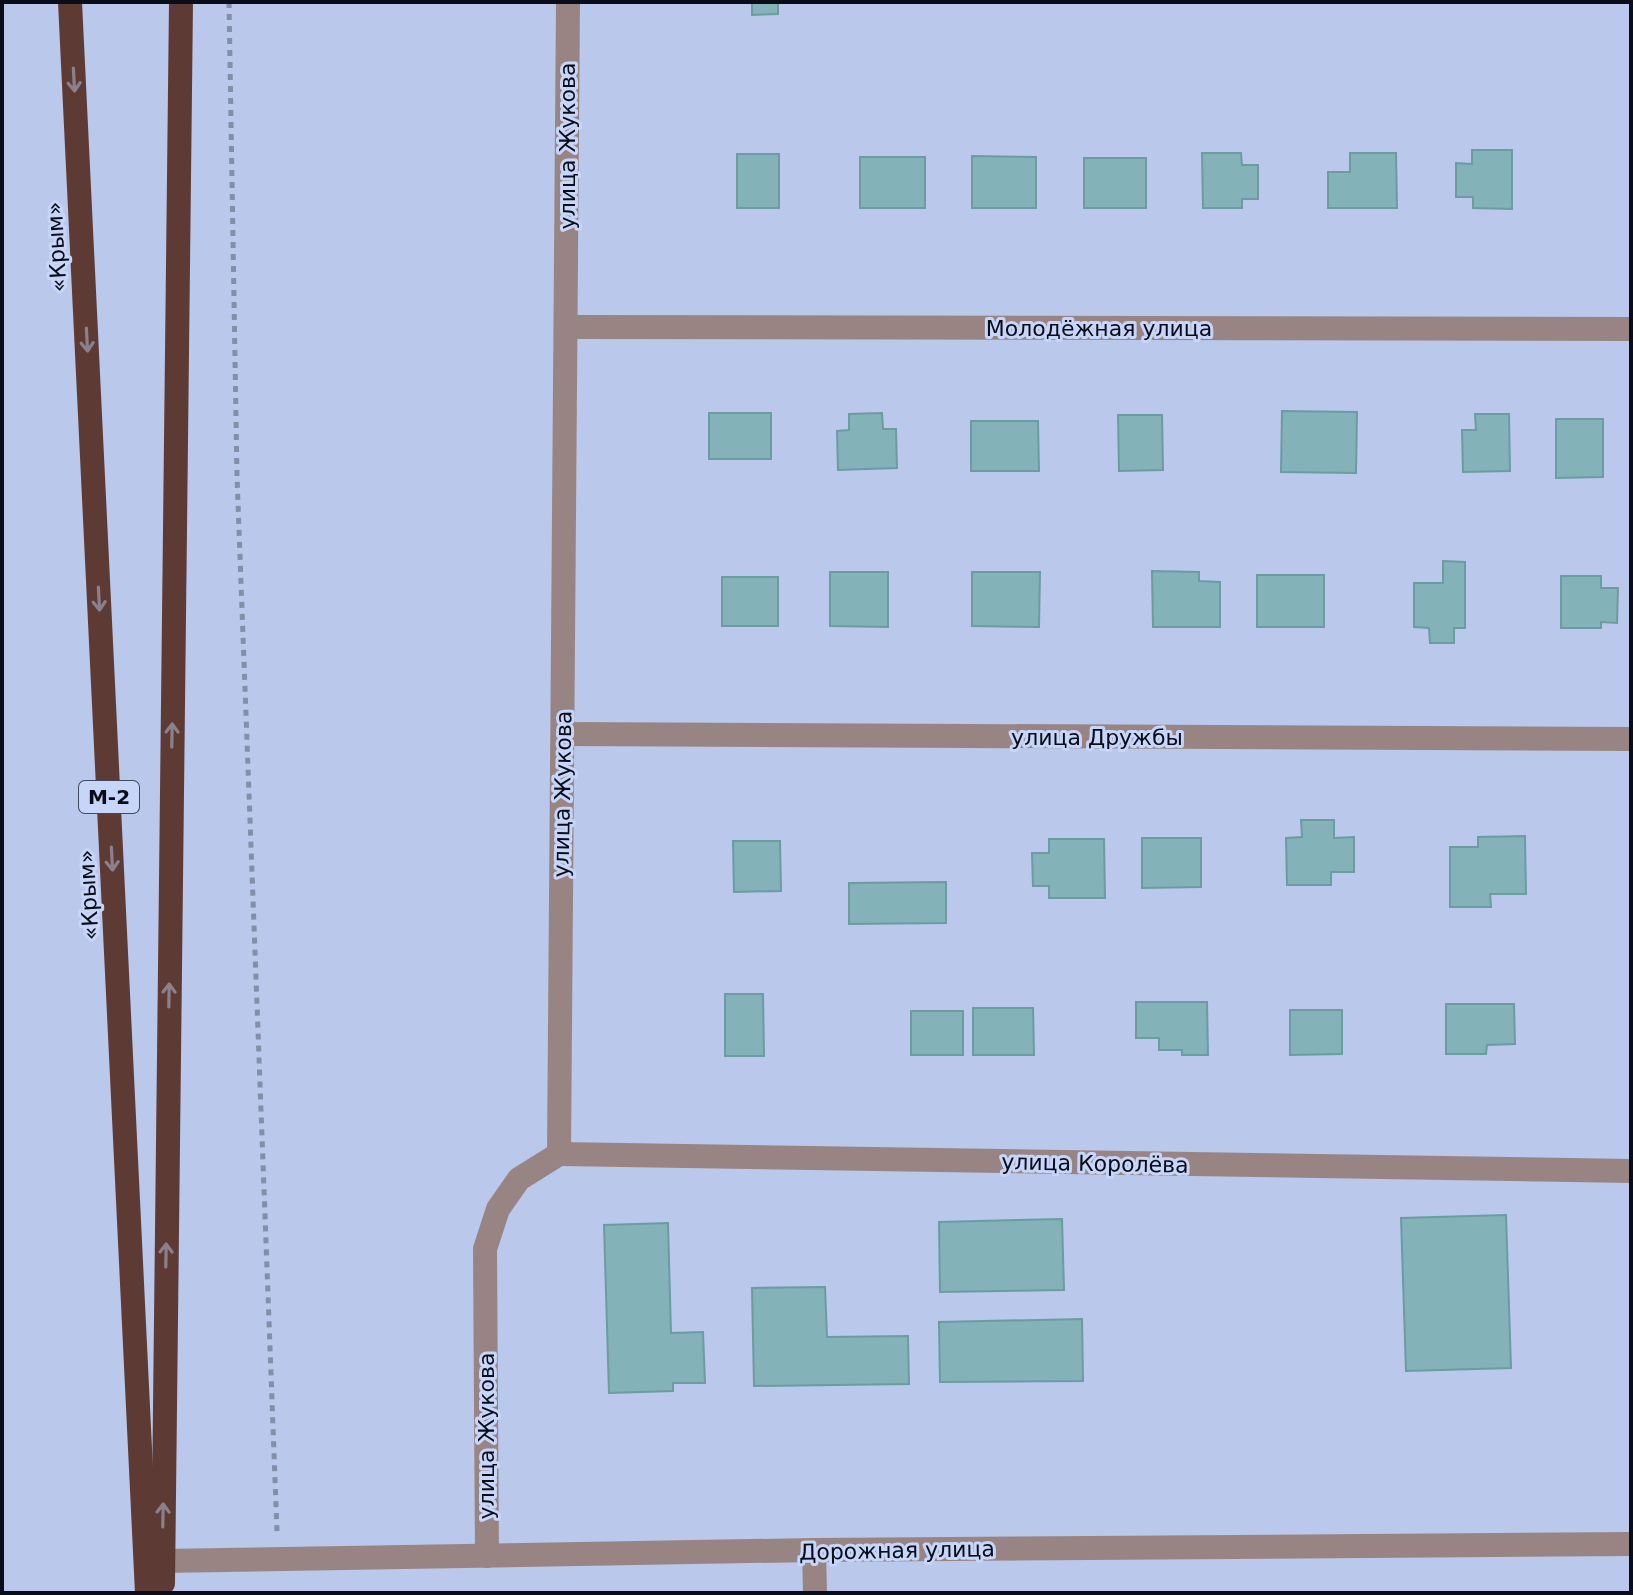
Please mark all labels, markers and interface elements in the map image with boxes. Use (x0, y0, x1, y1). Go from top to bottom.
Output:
street label: улица Жукова (555, 63, 580, 229)
one-way arrow (67, 66, 82, 93)
street label: «Крым» (42, 201, 71, 293)
street label: Молодёжная улица (986, 316, 1212, 341)
one-way arrow (79, 326, 94, 353)
one-way arrow (92, 585, 107, 612)
street label: улица Жукова (549, 710, 576, 878)
one-way arrow (164, 722, 180, 749)
street label: улица Дружбы (1011, 725, 1183, 750)
road number: М-2 (79, 781, 139, 813)
one-way arrow (105, 845, 120, 872)
street label: «Крым» (74, 849, 103, 941)
one-way arrow (161, 982, 177, 1009)
street label: улица Королёва (1001, 1149, 1189, 1178)
one-way arrow (158, 1242, 174, 1269)
street label: улица Жукова (474, 1353, 499, 1519)
one-way arrow (155, 1502, 171, 1529)
street label: Дорожная улица (799, 1536, 995, 1565)

